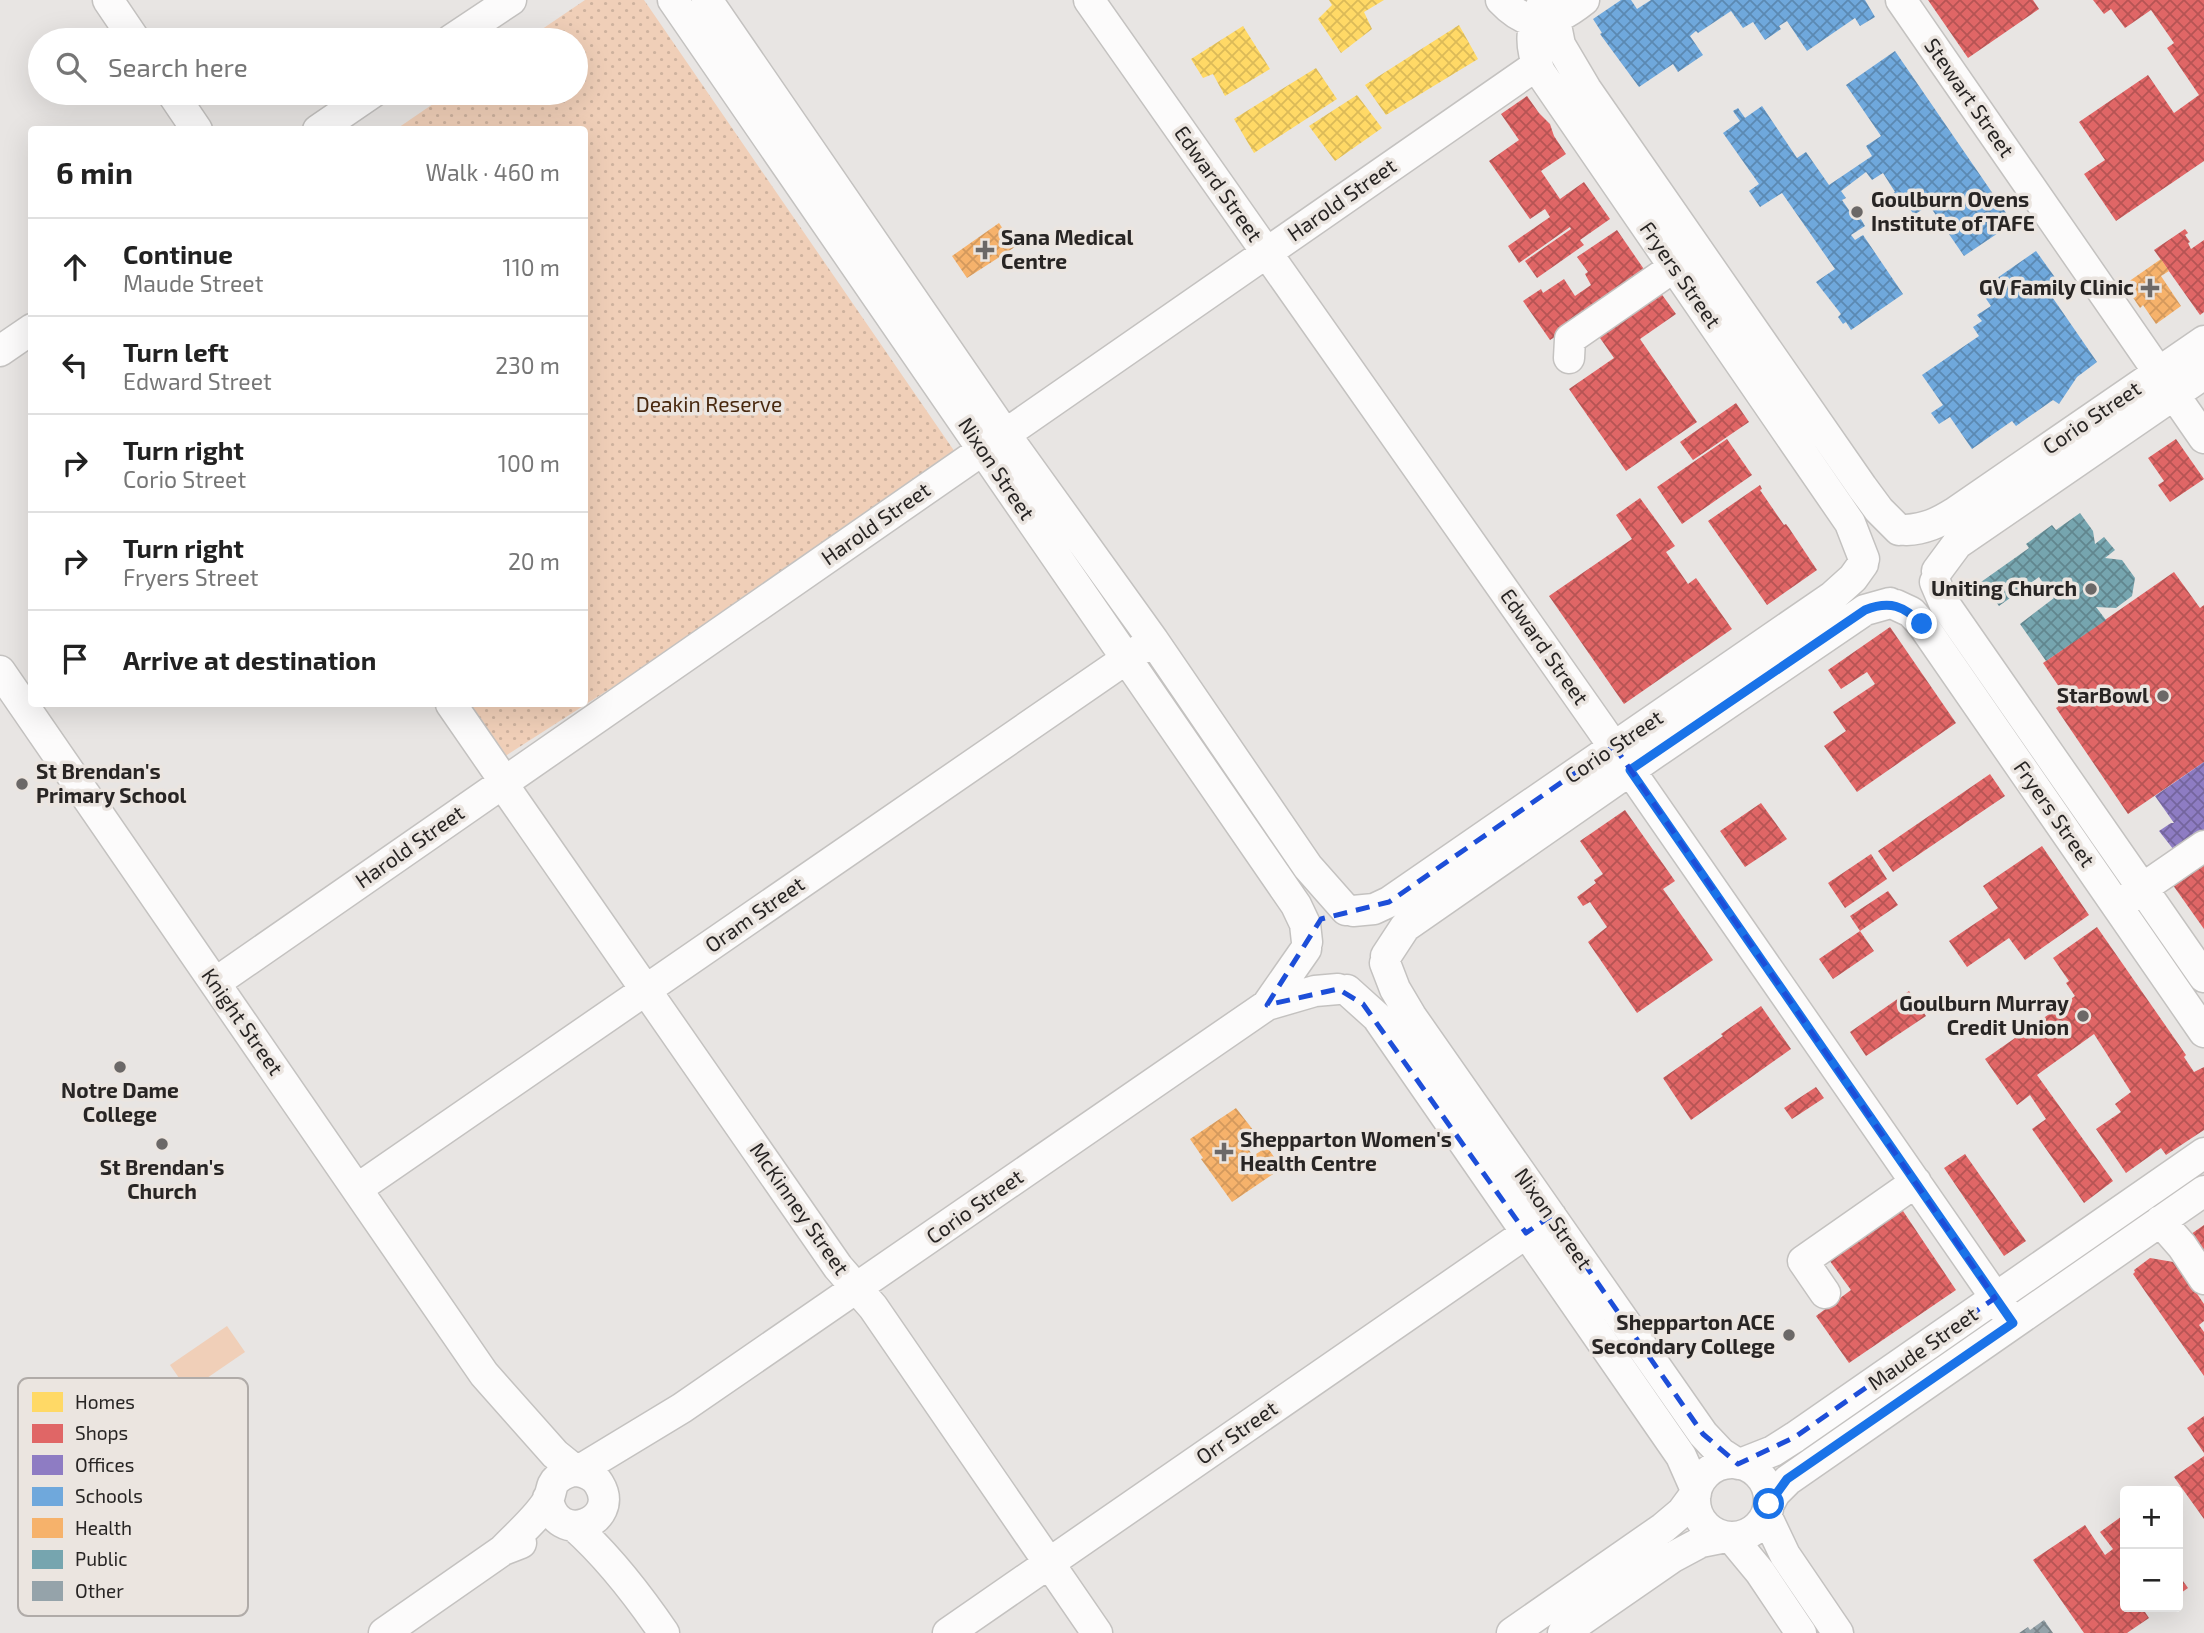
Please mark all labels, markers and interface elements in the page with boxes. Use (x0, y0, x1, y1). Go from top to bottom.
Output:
search box (28, 28, 588, 105)
street label: Stewart Street (1920, 33, 2020, 161)
icon: search (52, 48, 90, 86)
text: Search here (108, 51, 248, 82)
street label: Edward Street (1170, 120, 1268, 246)
street label: Harold Street (1282, 152, 1400, 245)
text: 6 min (56, 154, 133, 190)
text: Walk · 460 m (425, 158, 560, 186)
place label: Goulburn Ovens Institute of TAFE (1871, 186, 2035, 235)
marker: Goulburn Ovens Institute of TAFE (1849, 204, 1865, 220)
street label: Fryers Street (1635, 216, 1727, 332)
place label: Sana Medical Centre (1001, 224, 1133, 273)
text: Continue (123, 238, 233, 269)
marker: Sana Medical Centre (975, 240, 995, 260)
icon: ahead (56, 248, 94, 286)
text: 110 m (503, 253, 560, 281)
text: Maude Street (123, 269, 263, 297)
place label: GV Family Clinic (1979, 274, 2134, 300)
marker: GV Family Clinic (2140, 278, 2160, 298)
text: Turn left (123, 336, 229, 367)
icon: left (56, 346, 94, 384)
text: 230 m (495, 351, 560, 379)
text: Edward Street (123, 367, 272, 395)
street label: Corio Street (2038, 375, 2145, 459)
park label: Deakin Reserve (636, 391, 782, 416)
street label: Nixon Street (954, 412, 1041, 524)
text: Turn right (123, 434, 244, 465)
icon: right (56, 444, 94, 482)
text: 100 m (498, 449, 560, 477)
text: Corio Street (123, 465, 246, 493)
street label: Harold Street (816, 476, 934, 569)
text: Turn right (123, 532, 244, 563)
icon: right (56, 542, 94, 580)
text: 20 m (508, 547, 560, 575)
text: Fryers Street (123, 563, 259, 591)
place label: Uniting Church (1931, 575, 2077, 600)
marker: Uniting Church (2083, 581, 2099, 597)
street label: Edward Street (1496, 583, 1594, 709)
route end (1906, 608, 1937, 639)
icon: arrive (56, 640, 94, 678)
text: Arrive at destination (123, 644, 376, 675)
place label: StarBowl (2057, 682, 2149, 707)
marker: StarBowl (2155, 688, 2171, 704)
street label: Corio Street (1560, 704, 1667, 788)
street label: Fryers Street (2009, 755, 2101, 871)
place label: St Brendan's Primary School (36, 758, 187, 808)
marker: St Brendan's Primary School (14, 776, 30, 792)
street label: Harold Street (350, 799, 468, 892)
street label: Oram Street (700, 870, 809, 957)
street label: Knight Street (197, 963, 289, 1079)
place label: Goulburn Murray Credit Union (1899, 990, 2069, 1039)
marker: Goulburn Murray Credit Union (2075, 1008, 2091, 1024)
marker: Notre Dame College (112, 1059, 128, 1075)
place label: Notre Dame College (61, 1077, 179, 1126)
place label: Shepparton Women's Health Centre (1240, 1126, 1452, 1175)
marker: St Brendan's Church (154, 1136, 170, 1152)
street label: McKinney Street (745, 1137, 855, 1279)
marker: Shepparton Women's Health Centre (1214, 1142, 1234, 1162)
place label: St Brendan's Church (100, 1154, 224, 1203)
street label: Corio Street (921, 1163, 1027, 1248)
street label: Nixon Street (1510, 1163, 1598, 1274)
street label: Maude Street (1862, 1301, 1982, 1395)
place label: Shepparton ACE Secondary College (1592, 1309, 1775, 1359)
marker: Shepparton ACE Secondary College (1781, 1327, 1797, 1343)
legend (18, 1378, 248, 1616)
text: Homes (75, 1390, 135, 1413)
street label: Orr Street (1191, 1395, 1282, 1469)
text: Shops (75, 1421, 128, 1444)
text: Offices (75, 1453, 134, 1476)
text: Schools (75, 1484, 143, 1507)
map controls (2120, 1486, 2183, 1612)
button: + (2120, 1486, 2183, 1549)
route start (1753, 1488, 1784, 1519)
text: Health (75, 1516, 132, 1539)
text: Public (75, 1547, 128, 1570)
button: − (2120, 1549, 2183, 1612)
text: Other (75, 1579, 124, 1602)

